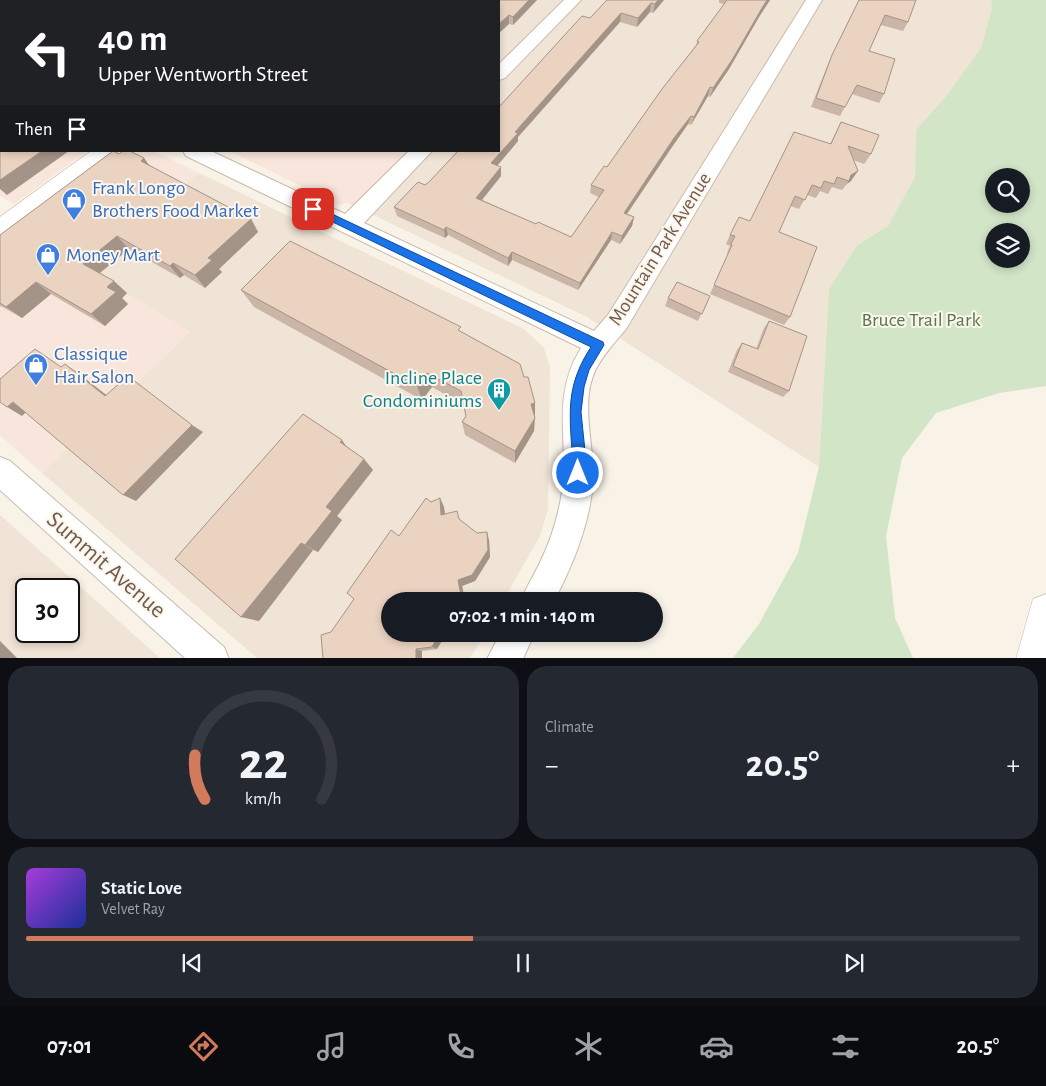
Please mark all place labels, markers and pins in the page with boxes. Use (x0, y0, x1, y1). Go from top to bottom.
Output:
place label: Frank Longo Brothers Food Market (92, 178, 259, 221)
shop icon: Frank Longo Brothers Food Market (61, 187, 87, 221)
pin (292, 188, 334, 230)
shop icon: Money Mart (35, 242, 61, 276)
place label: Money Mart (66, 245, 160, 265)
place label: Classique Hair Salon (54, 344, 134, 387)
shop icon: Classique Hair Salon (23, 352, 49, 386)
place label: Incline Place Condominiums (363, 368, 482, 411)
building icon: Incline Place Condominiums (486, 377, 512, 411)

